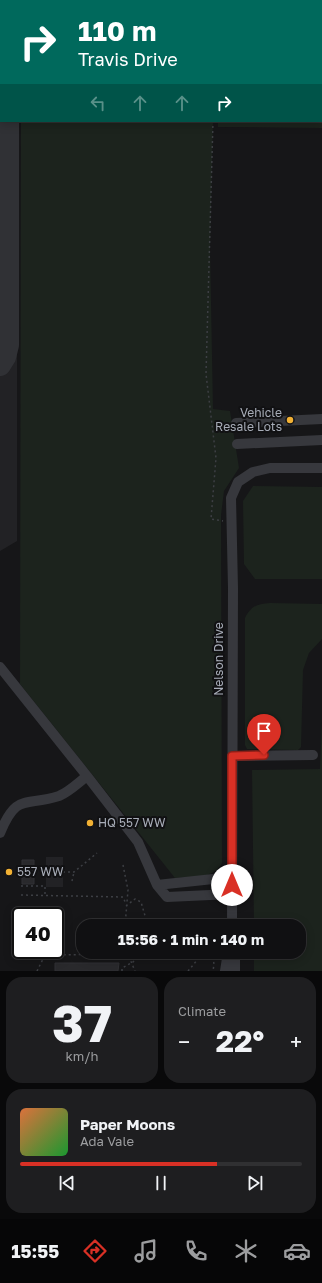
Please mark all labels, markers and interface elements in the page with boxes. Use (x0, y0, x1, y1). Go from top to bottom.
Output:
text: 110 m (78, 14, 157, 47)
icon: right (12, 16, 64, 68)
text: Travis Drive (78, 48, 178, 70)
icon: left (87, 92, 109, 114)
icon: ahead (129, 92, 151, 114)
icon: ahead (171, 92, 193, 114)
icon: right (213, 92, 235, 114)
place label: Vehicle Resale Lots (215, 405, 282, 434)
marker: Vehicle Resale Lots (285, 415, 295, 425)
street label: Nelson Drive (211, 622, 226, 696)
pin (247, 714, 281, 755)
icon: arrive (253, 720, 275, 742)
place label: HQ 557 WW (98, 815, 166, 830)
marker: HQ 557 WW (85, 818, 95, 828)
place label: 557 WW (17, 864, 64, 879)
position arrow (211, 864, 253, 906)
marker: 557 WW (4, 867, 14, 877)
speed limit sign: 40 (12, 907, 64, 959)
text: 15:56 · 1 min · 140 m (118, 930, 264, 948)
text: 37 (52, 991, 112, 1053)
text: Climate (178, 1003, 226, 1019)
text: 22° (216, 1023, 264, 1059)
text: − (178, 1028, 190, 1055)
text: + (290, 1028, 302, 1055)
text: km/h (65, 1048, 99, 1064)
text: Paper Moons (80, 1115, 175, 1133)
text: Ada Vale (80, 1133, 134, 1149)
icon: previous (56, 1172, 78, 1194)
icon: pause (150, 1172, 172, 1194)
icon: next (244, 1172, 266, 1194)
icon: directions (81, 1237, 109, 1265)
icon: music (132, 1237, 160, 1265)
icon: phone (182, 1237, 210, 1265)
icon: climate (232, 1237, 260, 1265)
icon: car (283, 1237, 311, 1265)
text: 15:55 (11, 1240, 59, 1262)

